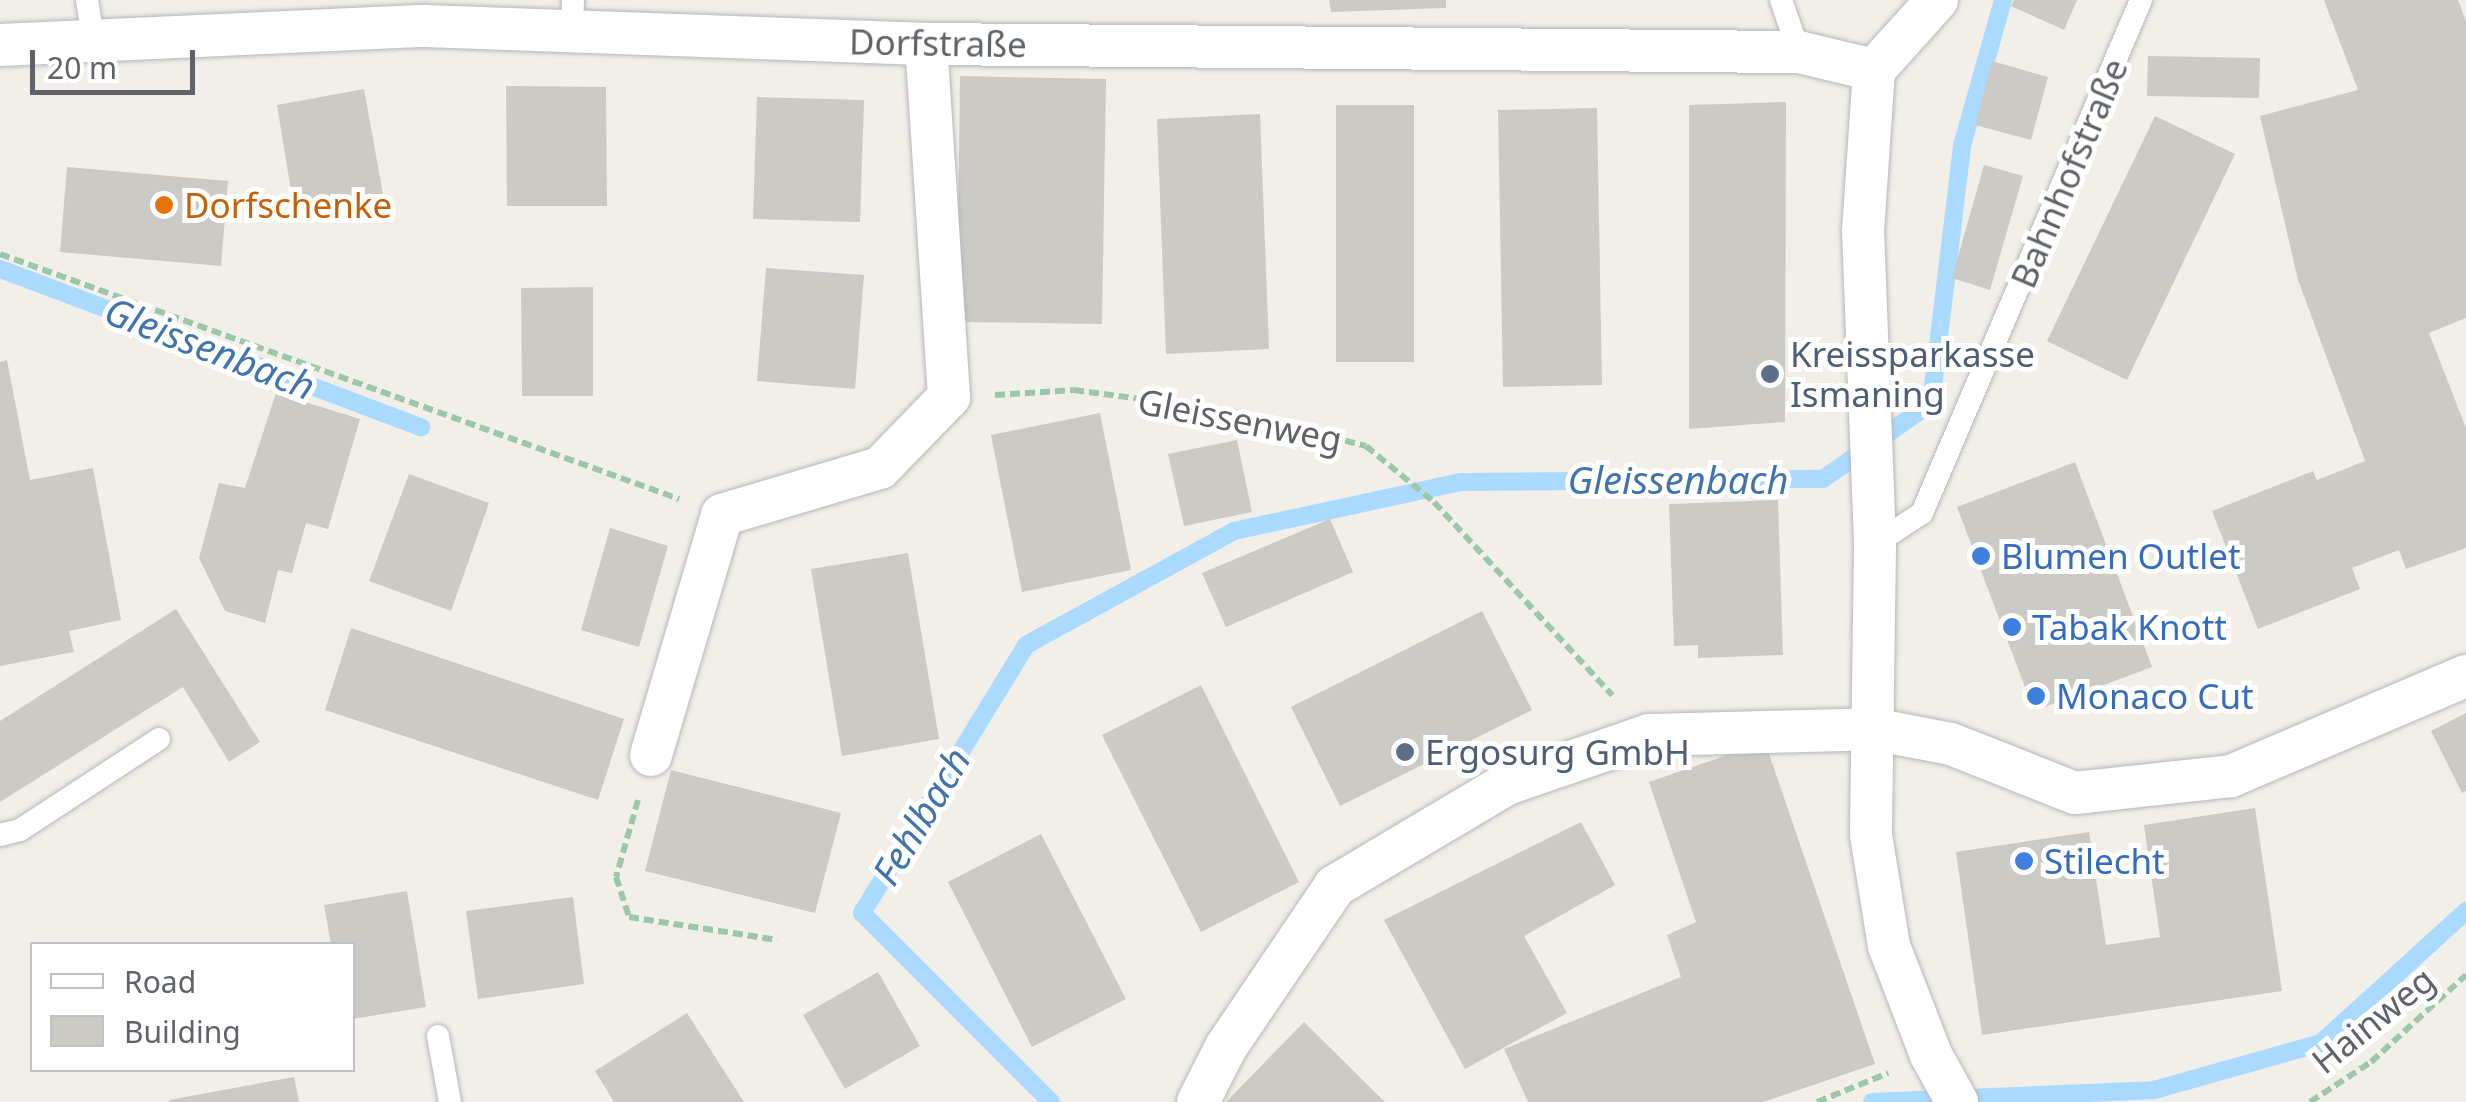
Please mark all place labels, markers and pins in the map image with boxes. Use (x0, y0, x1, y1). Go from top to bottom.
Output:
place label: Dorfschenke (184, 184, 392, 226)
marker: Dorfschenke (153, 194, 175, 216)
place label: Kreissparkasse Ismaning (1790, 333, 2035, 415)
marker: Kreissparkasse Ismaning (1759, 363, 1781, 385)
place label: Blumen Outlet (2001, 535, 2241, 577)
marker: Blumen Outlet (1970, 545, 1992, 567)
place label: Tabak Knott (2032, 606, 2227, 648)
marker: Tabak Knott (2001, 616, 2023, 638)
place label: Monaco Cut (2056, 675, 2254, 717)
marker: Monaco Cut (2025, 685, 2047, 707)
place label: Ergosurg GmbH (1425, 731, 1690, 773)
marker: Ergosurg GmbH (1394, 741, 1416, 763)
place label: Stilecht (2044, 840, 2165, 882)
marker: Stilecht (2013, 850, 2035, 872)

